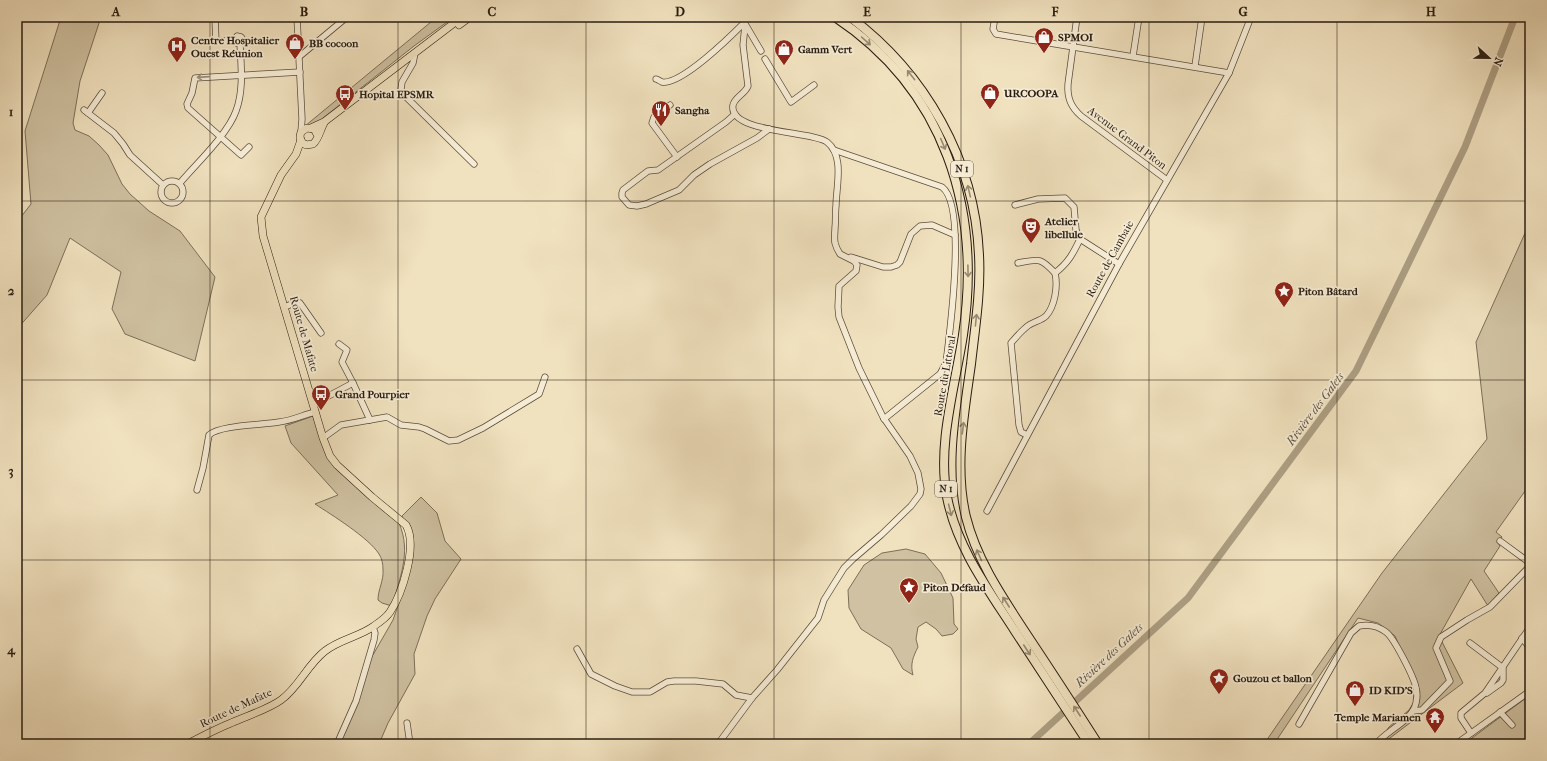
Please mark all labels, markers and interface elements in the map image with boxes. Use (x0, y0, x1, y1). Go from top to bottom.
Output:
text: A (111, 4, 121, 19)
text: B (300, 4, 309, 19)
text: C (488, 4, 497, 19)
text: D (675, 4, 685, 19)
text: E (863, 4, 871, 19)
text: F (1051, 4, 1059, 19)
text: G (1238, 4, 1248, 19)
text: H (1426, 4, 1437, 19)
shop icon: SPMOI (1033, 26, 1055, 54)
place label: SPMOI (1058, 31, 1094, 44)
shop icon: BB cocoon (284, 32, 306, 60)
place label: Centre Hospitalier Ouest Réunion (191, 34, 279, 60)
hospital icon: Centre Hospitalier Ouest Réunion (166, 35, 188, 63)
one-way arrow (861, 36, 871, 45)
place label: BB cocoon (309, 37, 359, 50)
shop icon: Gamm Vert (773, 38, 795, 66)
north arrow (1469, 38, 1509, 78)
place label: Gamm Vert (798, 43, 853, 56)
text: N (1490, 55, 1505, 68)
one-way arrow (907, 70, 916, 81)
one-way arrow (197, 74, 210, 81)
shop icon: URCOOPA (979, 82, 1001, 110)
bus stop icon: Hopital EPSMR (334, 83, 356, 111)
place label: URCOOPA (1003, 87, 1059, 100)
place label: Hopital EPSMR (359, 88, 435, 101)
restaurant icon: Sangha (650, 99, 672, 127)
street label: Avenue Grand Piton (1084, 103, 1170, 172)
text: 1 (9, 104, 14, 119)
place label: Sangha (675, 104, 710, 117)
one-way arrow (940, 138, 947, 150)
road number: N 1 (951, 161, 973, 177)
one-way arrow (964, 185, 972, 198)
place label: Atelier libellule (1044, 215, 1084, 241)
theatre icon: Atelier libellule (1020, 216, 1042, 244)
street label: Route de Cambaie (1083, 218, 1137, 300)
one-way arrow (964, 264, 972, 277)
place icon: Piton Bâtard (1273, 280, 1295, 308)
text: 2 (8, 283, 15, 298)
place label: Piton Bâtard (1298, 285, 1359, 298)
street label: Route de Mafate (287, 295, 321, 374)
one-way arrow (972, 314, 980, 327)
street label: Route du Littoral (932, 335, 958, 417)
water label: Rivière des Galets (1283, 370, 1347, 449)
bus stop icon: Grand Pourpier (310, 383, 332, 411)
place label: Grand Pourpier (335, 388, 410, 401)
one-way arrow (959, 422, 967, 435)
text: 3 (8, 463, 14, 479)
road number: N 1 (935, 481, 957, 497)
one-way arrow (947, 503, 955, 516)
one-way arrow (975, 549, 982, 561)
place icon: Piton Défaud (898, 576, 920, 604)
place label: Piton Défaud (923, 581, 987, 594)
one-way arrow (1002, 597, 1010, 608)
water label: Rivière des Galets (1072, 620, 1146, 691)
text: 4 (6, 642, 16, 658)
one-way arrow (1024, 644, 1032, 656)
place icon: Gouzou et ballon (1208, 667, 1230, 695)
place label: Gouzou et ballon (1233, 672, 1312, 685)
shop icon: ID KID'S (1344, 679, 1366, 707)
place label: ID KID'S (1369, 684, 1413, 697)
street label: Route de Mafate (198, 685, 275, 730)
one-way arrow (1073, 706, 1081, 717)
temple icon: Temple Mariamen (1424, 706, 1446, 734)
place label: Temple Mariamen (1333, 711, 1422, 724)

